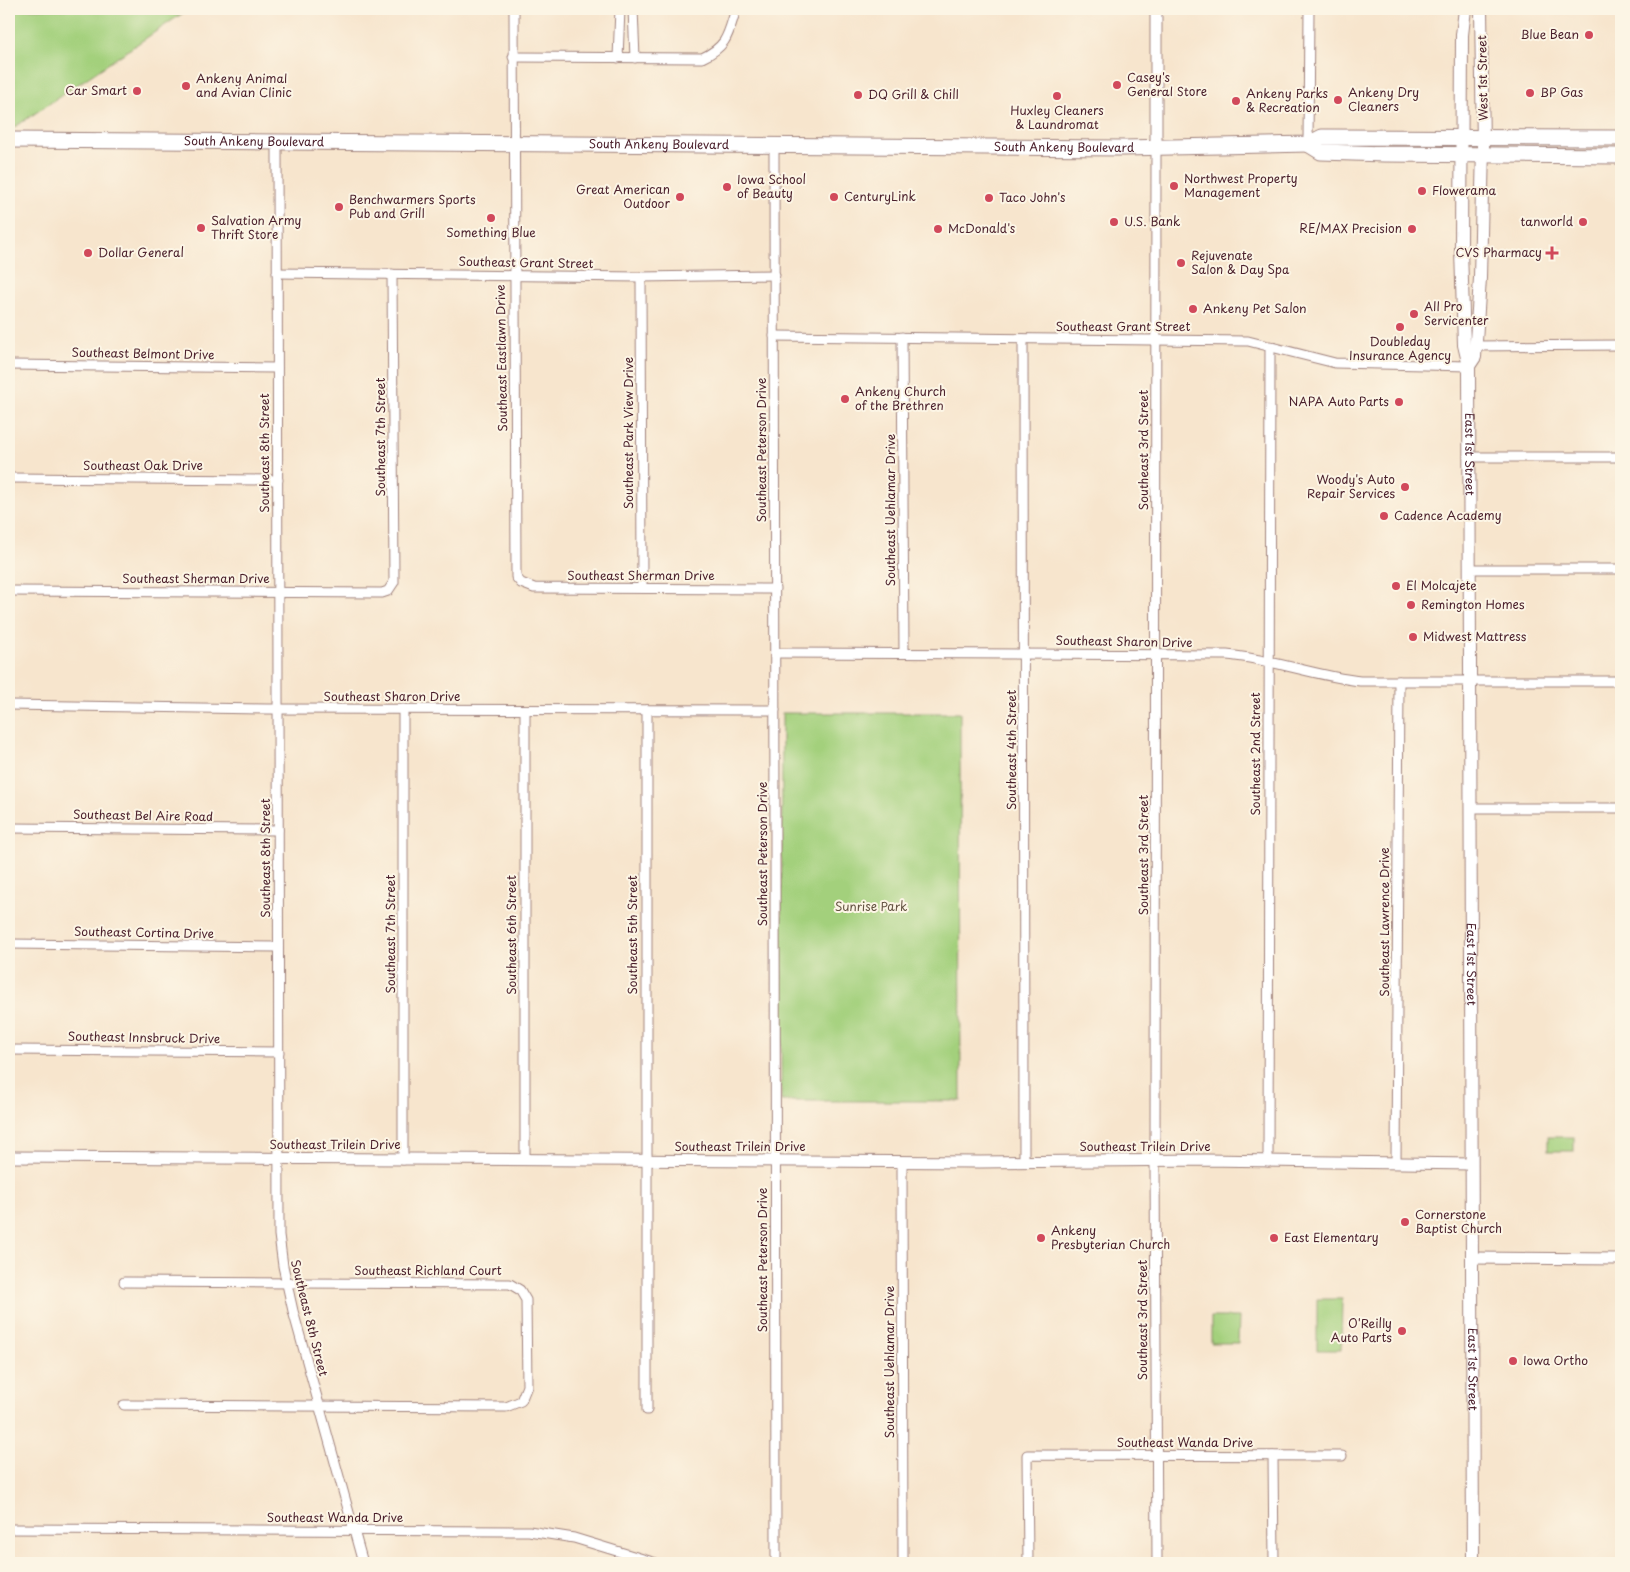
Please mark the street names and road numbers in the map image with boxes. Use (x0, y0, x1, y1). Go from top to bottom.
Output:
street label: West 1st Street (1472, 35, 1492, 121)
street label: South Ankeny Boulevard (184, 131, 325, 150)
street label: South Ankeny Boulevard (589, 134, 730, 153)
street label: South Ankeny Boulevard (994, 137, 1135, 156)
street label: Southeast Grant Street (458, 252, 594, 272)
street label: Southeast Eastlawn Drive (491, 284, 511, 432)
street label: Southeast Grant Street (1056, 317, 1190, 335)
street label: Southeast Belmont Drive (71, 343, 215, 363)
street label: Southeast Park View Drive (619, 357, 637, 509)
street label: Southeast 7th Street (371, 377, 389, 497)
street label: Southeast Peterson Drive (752, 378, 770, 522)
street label: Southeast 3rd Street (1134, 390, 1152, 510)
street label: Southeast 8th Street (255, 393, 273, 513)
street label: East 1st Street (1461, 413, 1479, 496)
street label: Southeast Uehlamar Drive (881, 433, 899, 586)
street label: Southeast Oak Drive (83, 456, 203, 474)
street label: Southeast Sherman Drive (567, 566, 715, 584)
street label: Southeast Sherman Drive (122, 569, 270, 587)
street label: Southeast Sharon Drive (1055, 631, 1193, 651)
street label: Southeast Sharon Drive (324, 687, 460, 705)
street label: Southeast 4th Street (1002, 690, 1020, 810)
street label: Southeast 2nd Street (1246, 692, 1264, 816)
street label: Southeast Peterson Drive (753, 782, 771, 926)
street label: Southeast 3rd Street (1134, 795, 1152, 915)
street label: Southeast 8th Street (256, 798, 274, 918)
street label: Southeast Bel Aire Road (73, 805, 213, 825)
street label: Southeast Lawrence Drive (1375, 847, 1393, 997)
street label: Southeast 7th Street (381, 874, 399, 994)
street label: Southeast 6th Street (502, 875, 520, 995)
street label: Southeast 5th Street (623, 875, 641, 995)
street label: Southeast Cortina Drive (74, 922, 214, 942)
street label: East 1st Street (1463, 923, 1481, 1006)
street label: Southeast Innsbruck Drive (68, 1027, 220, 1047)
street label: Southeast Trilein Drive (269, 1135, 401, 1153)
street label: Southeast Trilein Drive (674, 1137, 806, 1155)
street label: Southeast Trilein Drive (1079, 1137, 1211, 1155)
street label: Southeast Peterson Drive (753, 1188, 771, 1332)
street label: Southeast 8th Street (287, 1258, 333, 1378)
street label: Southeast 3rd Street (1133, 1260, 1151, 1380)
street label: Southeast Richland Court (354, 1261, 502, 1279)
street label: Southeast Uehlamar Drive (880, 1285, 898, 1438)
street label: East 1st Street (1464, 1328, 1482, 1411)
street label: Southeast Wanda Drive (1117, 1433, 1254, 1451)
street label: Southeast Wanda Drive (267, 1508, 404, 1526)

